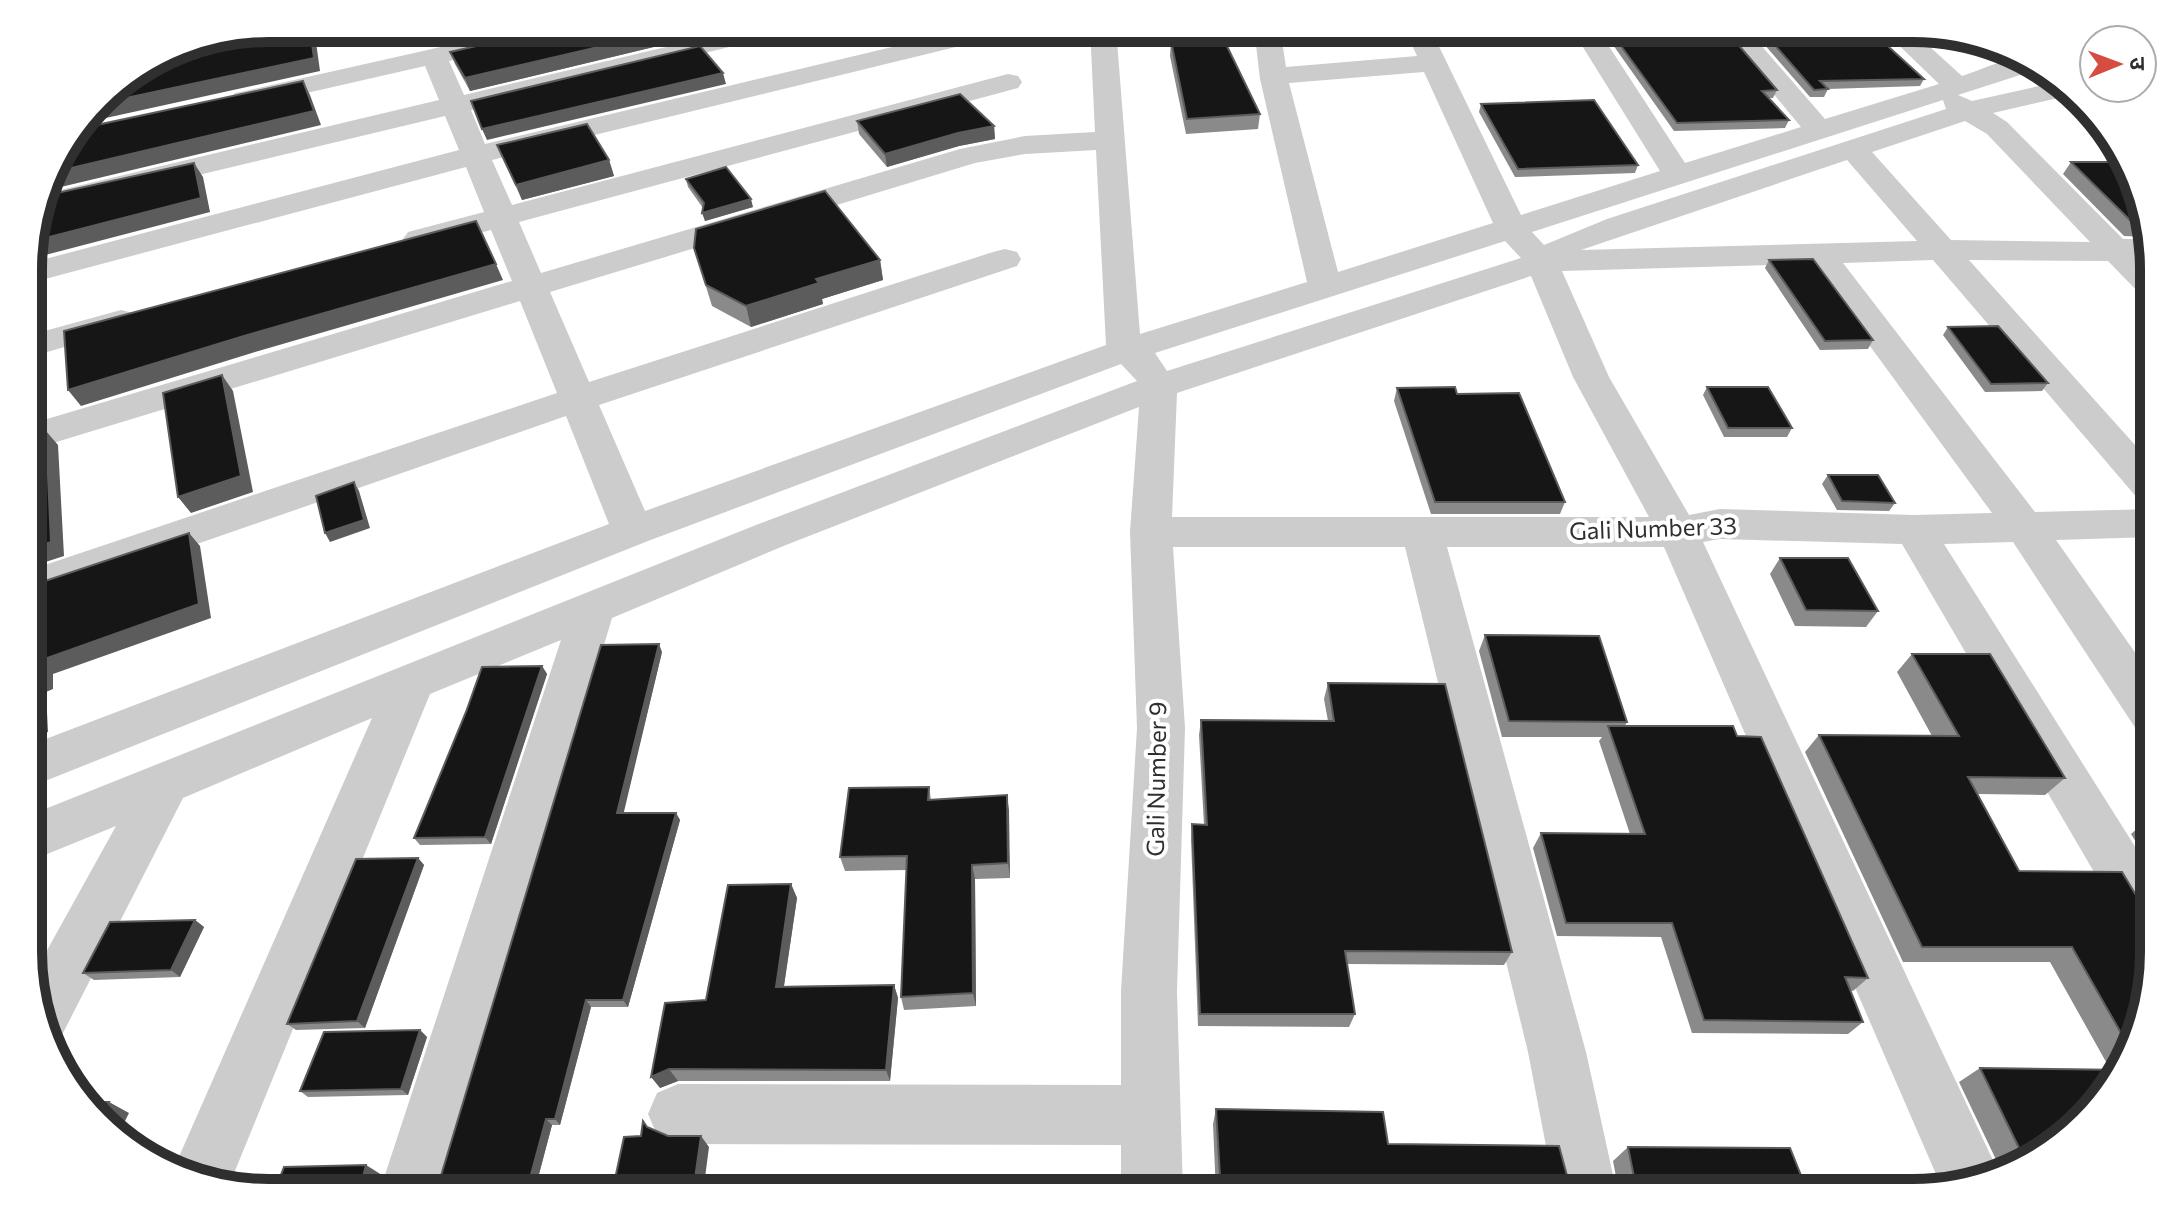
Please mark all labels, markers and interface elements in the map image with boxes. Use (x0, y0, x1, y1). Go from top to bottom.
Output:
north arrow (2078, 24, 2158, 104)
text: उ (2125, 57, 2152, 71)
street label: Gali Number 33 (1569, 510, 1737, 545)
street label: Gali Number 9 (1140, 701, 1171, 857)

